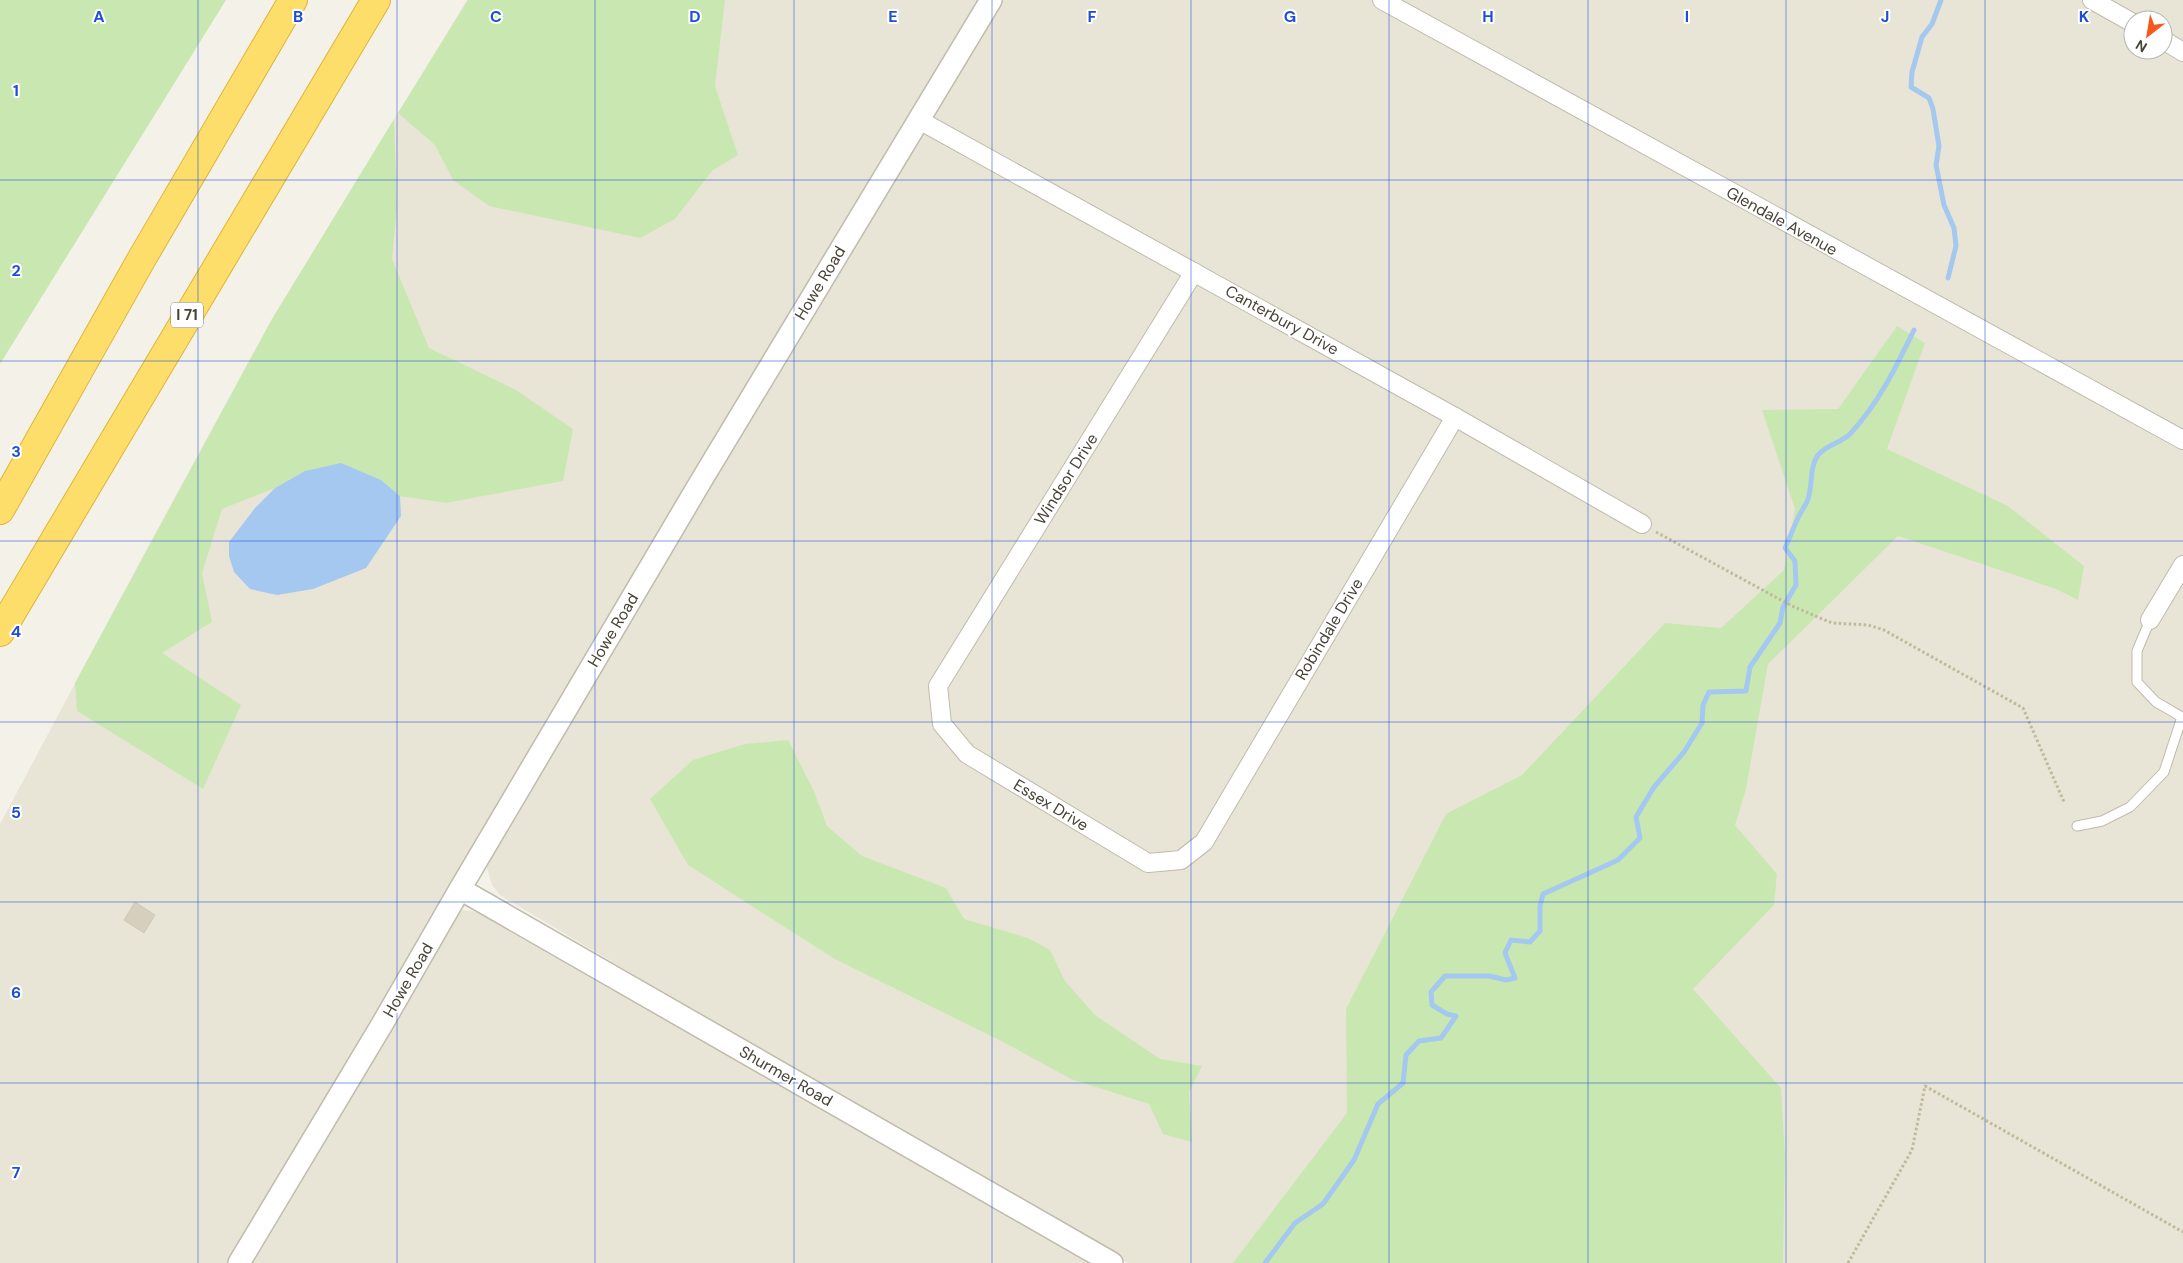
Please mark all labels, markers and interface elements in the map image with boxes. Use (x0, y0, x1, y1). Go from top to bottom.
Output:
text: A (93, 6, 105, 27)
text: B (293, 6, 303, 27)
text: C (490, 6, 502, 27)
text: D (689, 6, 701, 27)
text: E (888, 6, 898, 27)
text: F (1088, 6, 1097, 27)
text: G (1284, 6, 1296, 27)
text: H (1482, 6, 1494, 27)
text: I (1685, 6, 1689, 27)
text: J (1881, 6, 1889, 27)
text: K (2079, 6, 2090, 27)
north arrow (2123, 10, 2173, 60)
text: N (2132, 36, 2150, 56)
text: 1 (13, 80, 19, 101)
street label: Glendale Avenue (1723, 182, 1841, 260)
street label: Howe Road (790, 242, 850, 324)
text: 2 (11, 260, 21, 281)
street label: Canterbury Drive (1222, 280, 1342, 360)
road number: I 71 (171, 302, 203, 328)
street label: Windsor Drive (1030, 429, 1102, 529)
text: 3 (11, 441, 21, 462)
street label: Robindale Drive (1290, 574, 1368, 684)
street label: Howe Road (583, 589, 643, 671)
text: 4 (11, 621, 21, 642)
street label: Essex Drive (1010, 774, 1092, 836)
text: 5 (11, 802, 21, 823)
street label: Howe Road (378, 939, 438, 1021)
text: 6 (11, 982, 21, 1003)
street label: Shurmer Road (736, 1041, 836, 1111)
text: 7 (12, 1162, 21, 1183)

